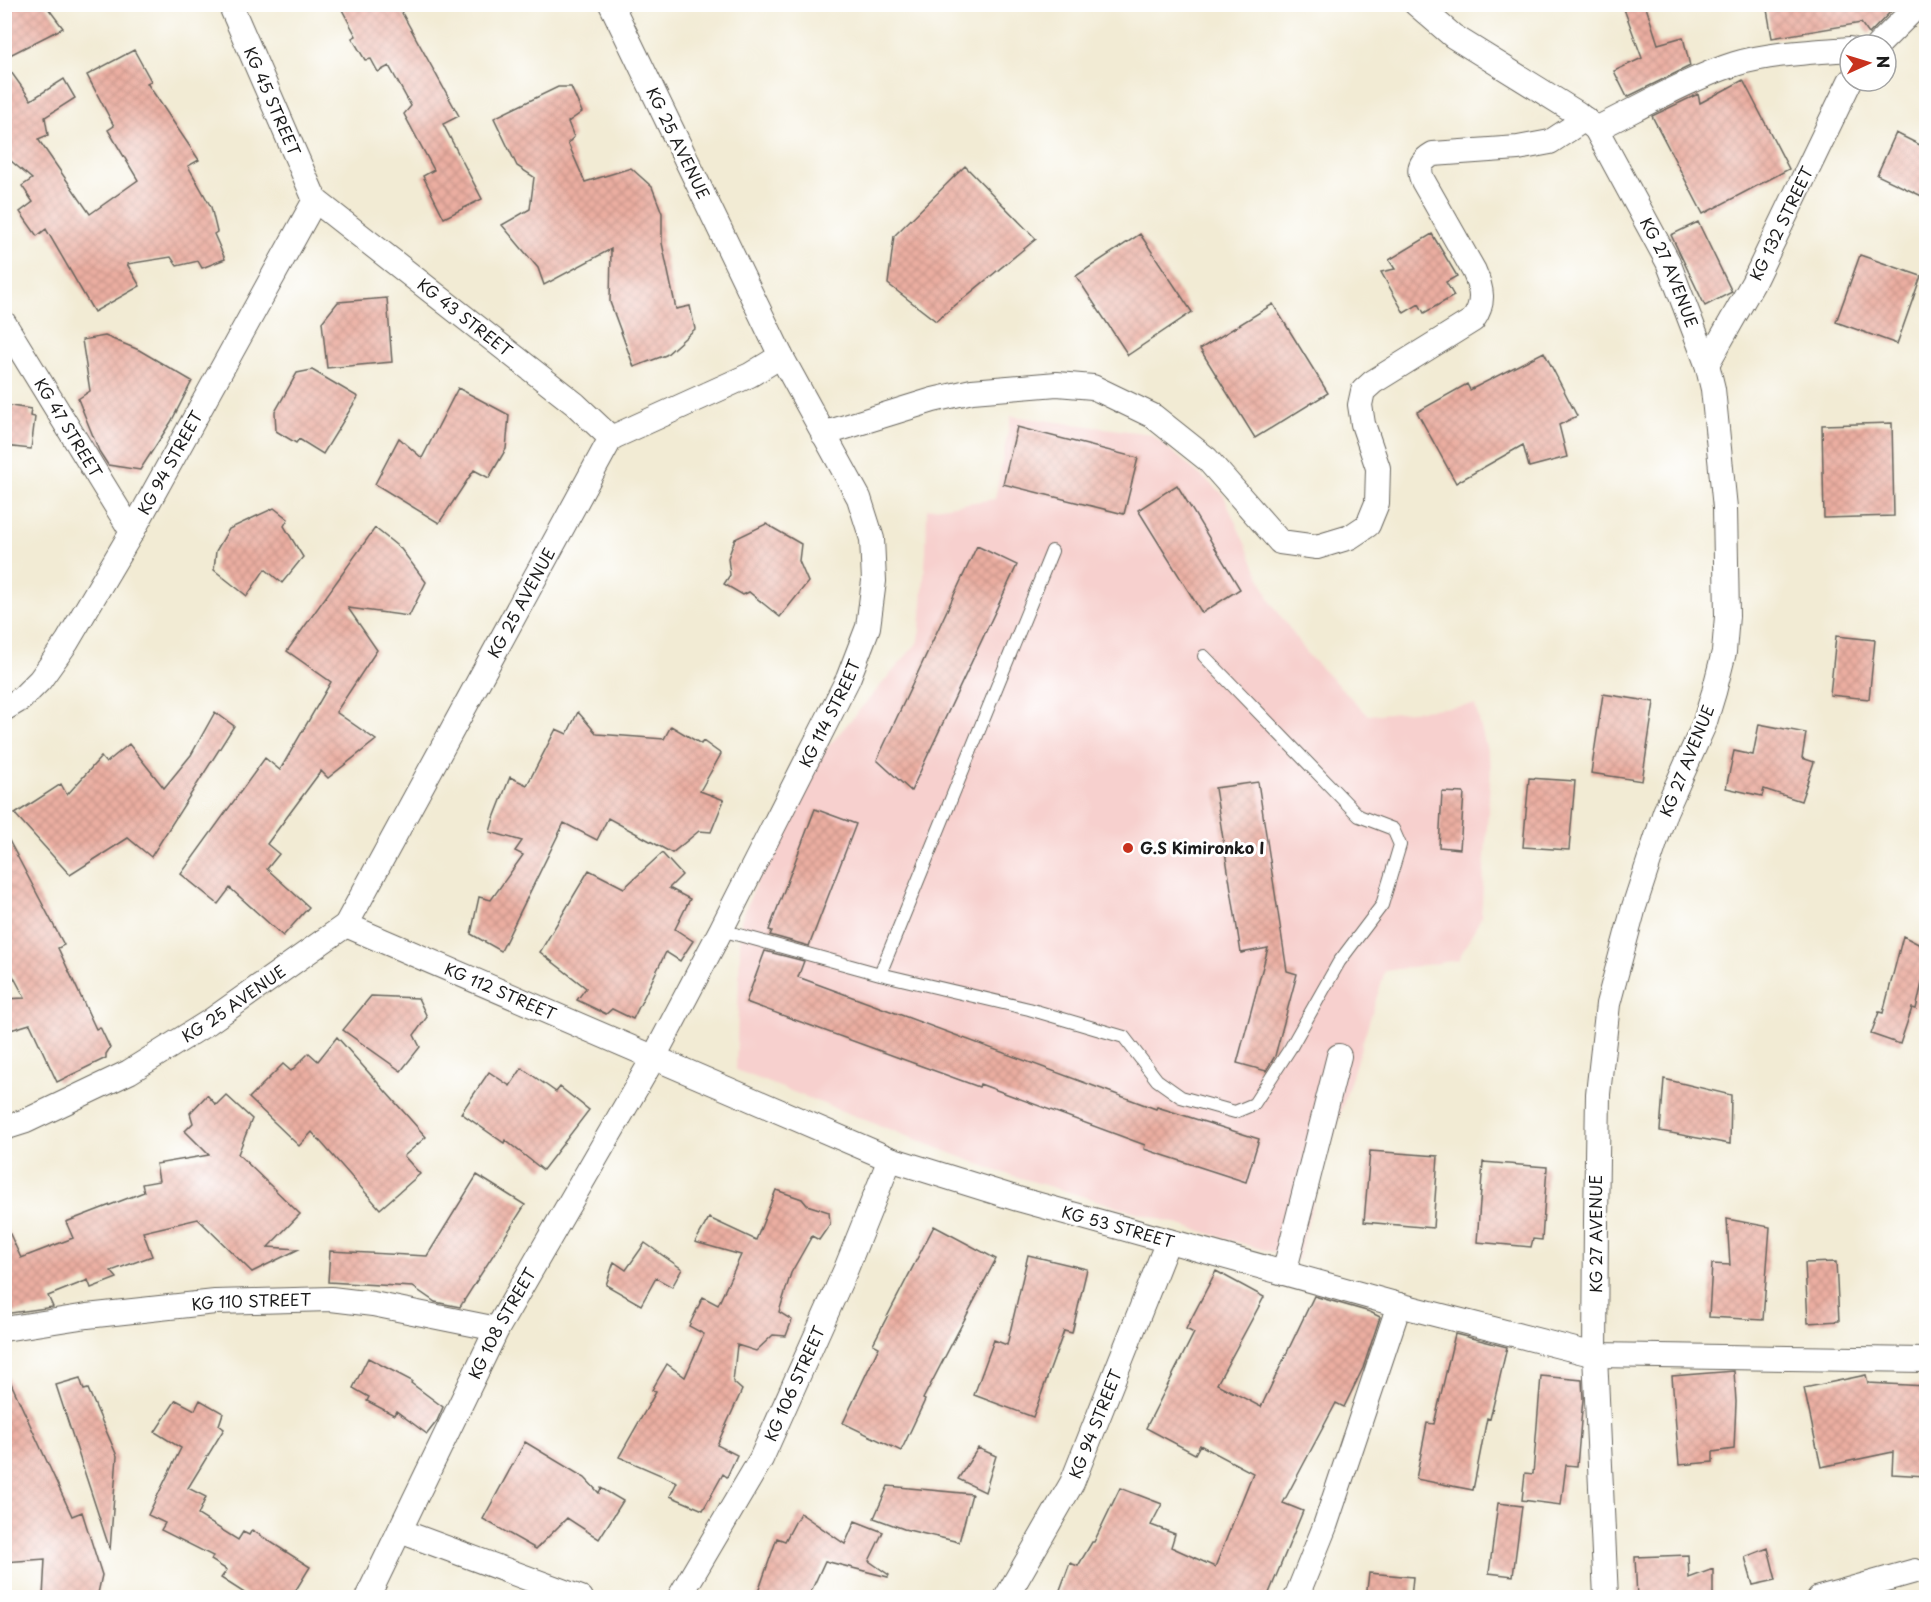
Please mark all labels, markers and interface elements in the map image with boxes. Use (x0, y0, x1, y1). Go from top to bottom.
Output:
north arrow (1838, 33, 1898, 93)
street label: KG 45 STREET (239, 43, 307, 159)
text: N (1872, 55, 1896, 69)
street label: KG 25 AVENUE (641, 82, 716, 203)
street label: KG 132 STREET (1743, 162, 1818, 284)
street label: KG 27 AVENUE (1635, 212, 1705, 331)
street label: KG 43 STREET (413, 272, 518, 362)
street label: KG 47 STREET (29, 373, 109, 482)
street label: KG 94 STREET (131, 406, 208, 519)
street label: KG 25 AVENUE (481, 543, 560, 662)
street label: KG 114 STREET (792, 656, 865, 771)
street label: KG 27 AVENUE (1653, 701, 1719, 820)
place label: G.S Kimironko I (1140, 835, 1264, 859)
marker: G.S Kimironko I (1121, 841, 1135, 855)
street label: KG 112 STREET (441, 956, 560, 1025)
street label: KG 25 AVENUE (176, 958, 290, 1048)
street label: KG 27 AVENUE (1583, 1175, 1607, 1293)
street label: KG 53 STREET (1059, 1199, 1177, 1253)
street label: KG 108 STREET (462, 1263, 541, 1383)
street label: KG 110 STREET (190, 1287, 311, 1316)
street label: KG 106 STREET (758, 1321, 830, 1445)
street label: KG 94 STREET (1062, 1366, 1127, 1482)

